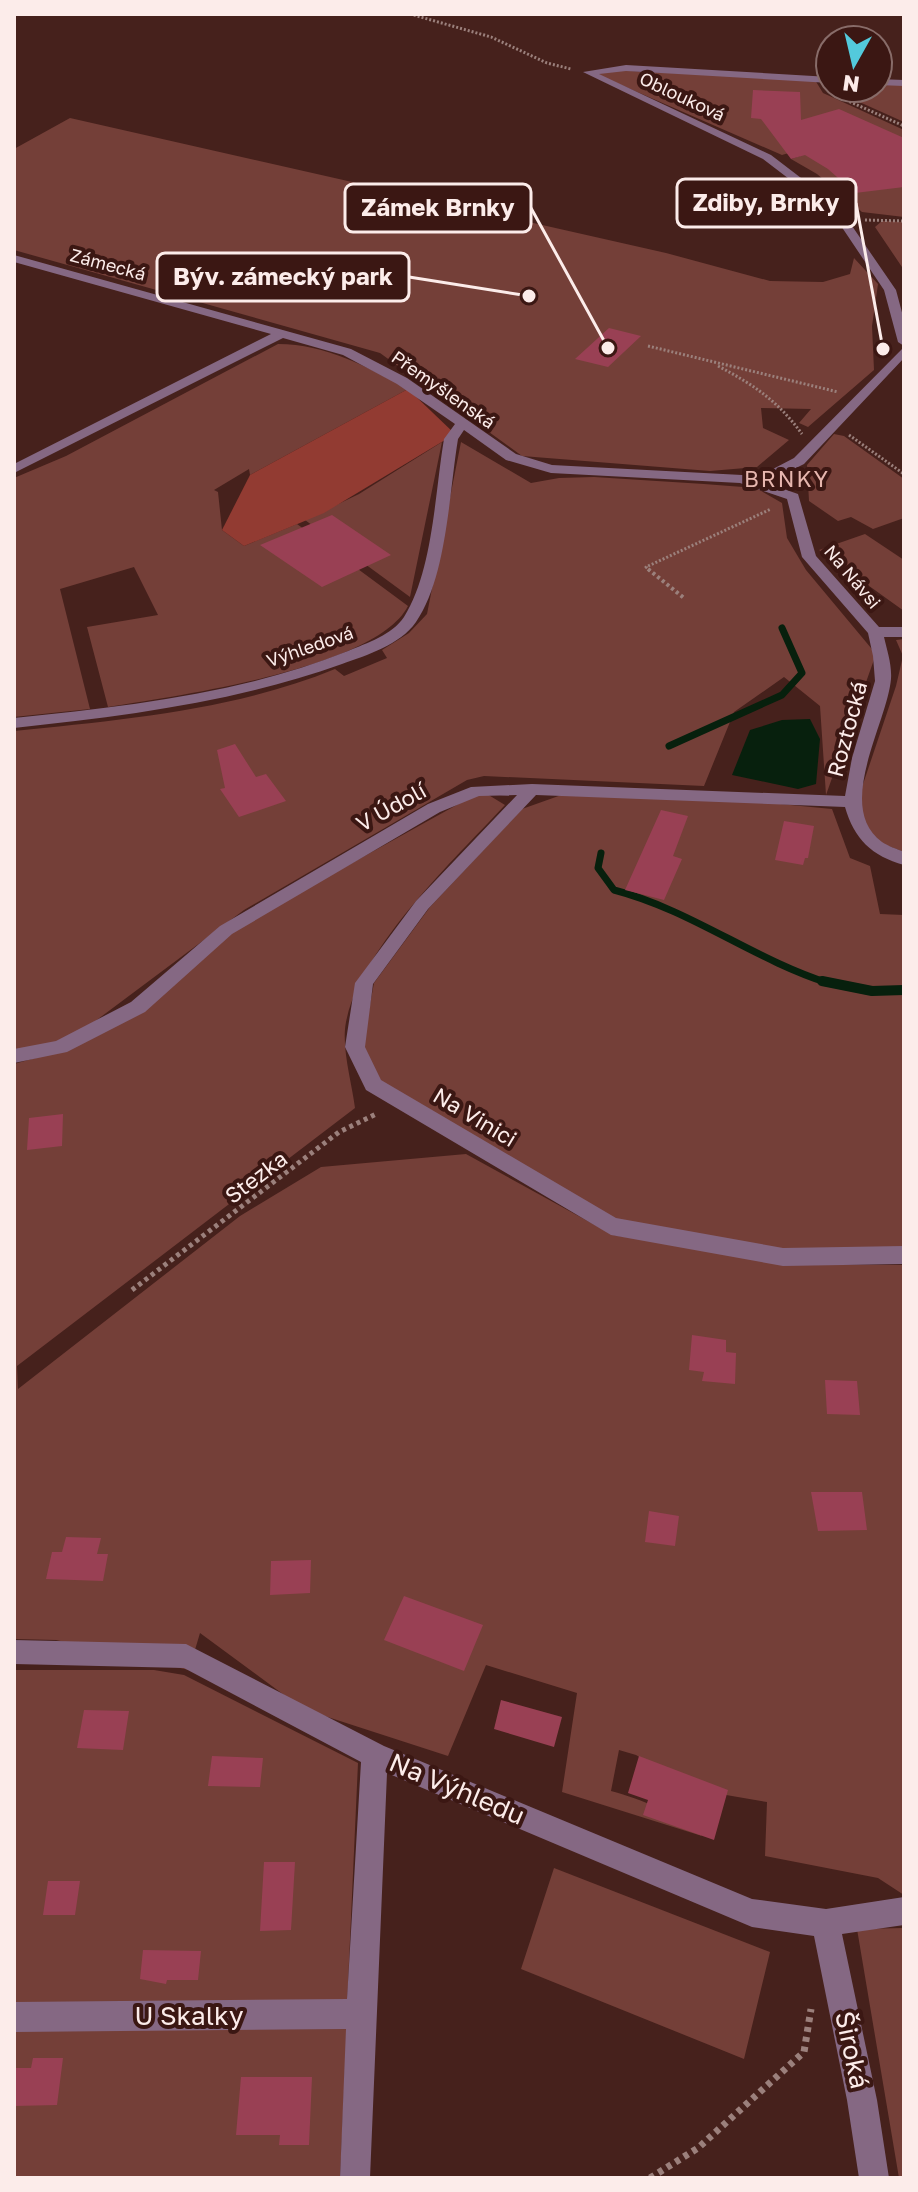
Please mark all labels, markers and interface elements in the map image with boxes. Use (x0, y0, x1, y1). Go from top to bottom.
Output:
north arrow (814, 24, 894, 104)
street label: Oblouková (636, 67, 729, 125)
text: N (841, 70, 861, 99)
callout: Zdiby, Brnky (677, 179, 856, 227)
callout: Zámek Brnky (345, 184, 531, 232)
text: Zdiby, Brnky (693, 187, 840, 216)
text: Zámek Brnky (361, 192, 515, 221)
street label: Zámecká (68, 243, 148, 285)
callout: Býv. zámecký park (157, 253, 409, 301)
text: Býv. zámecký park (173, 261, 393, 290)
street label: Přemyšlenská (388, 345, 500, 433)
district label: BRNKY (744, 465, 830, 492)
street label: Na Návsi (820, 540, 886, 613)
street label: Výhledová (263, 621, 356, 671)
street label: Roztocká (821, 678, 872, 780)
street label: V Údolí (351, 775, 432, 837)
street label: Na Vinici (429, 1081, 522, 1152)
street label: Stezka (219, 1144, 292, 1209)
street label: Na Výhledu (385, 1746, 529, 1831)
street label: U Skalky (134, 2000, 244, 2031)
street label: Široká (829, 2008, 876, 2091)

